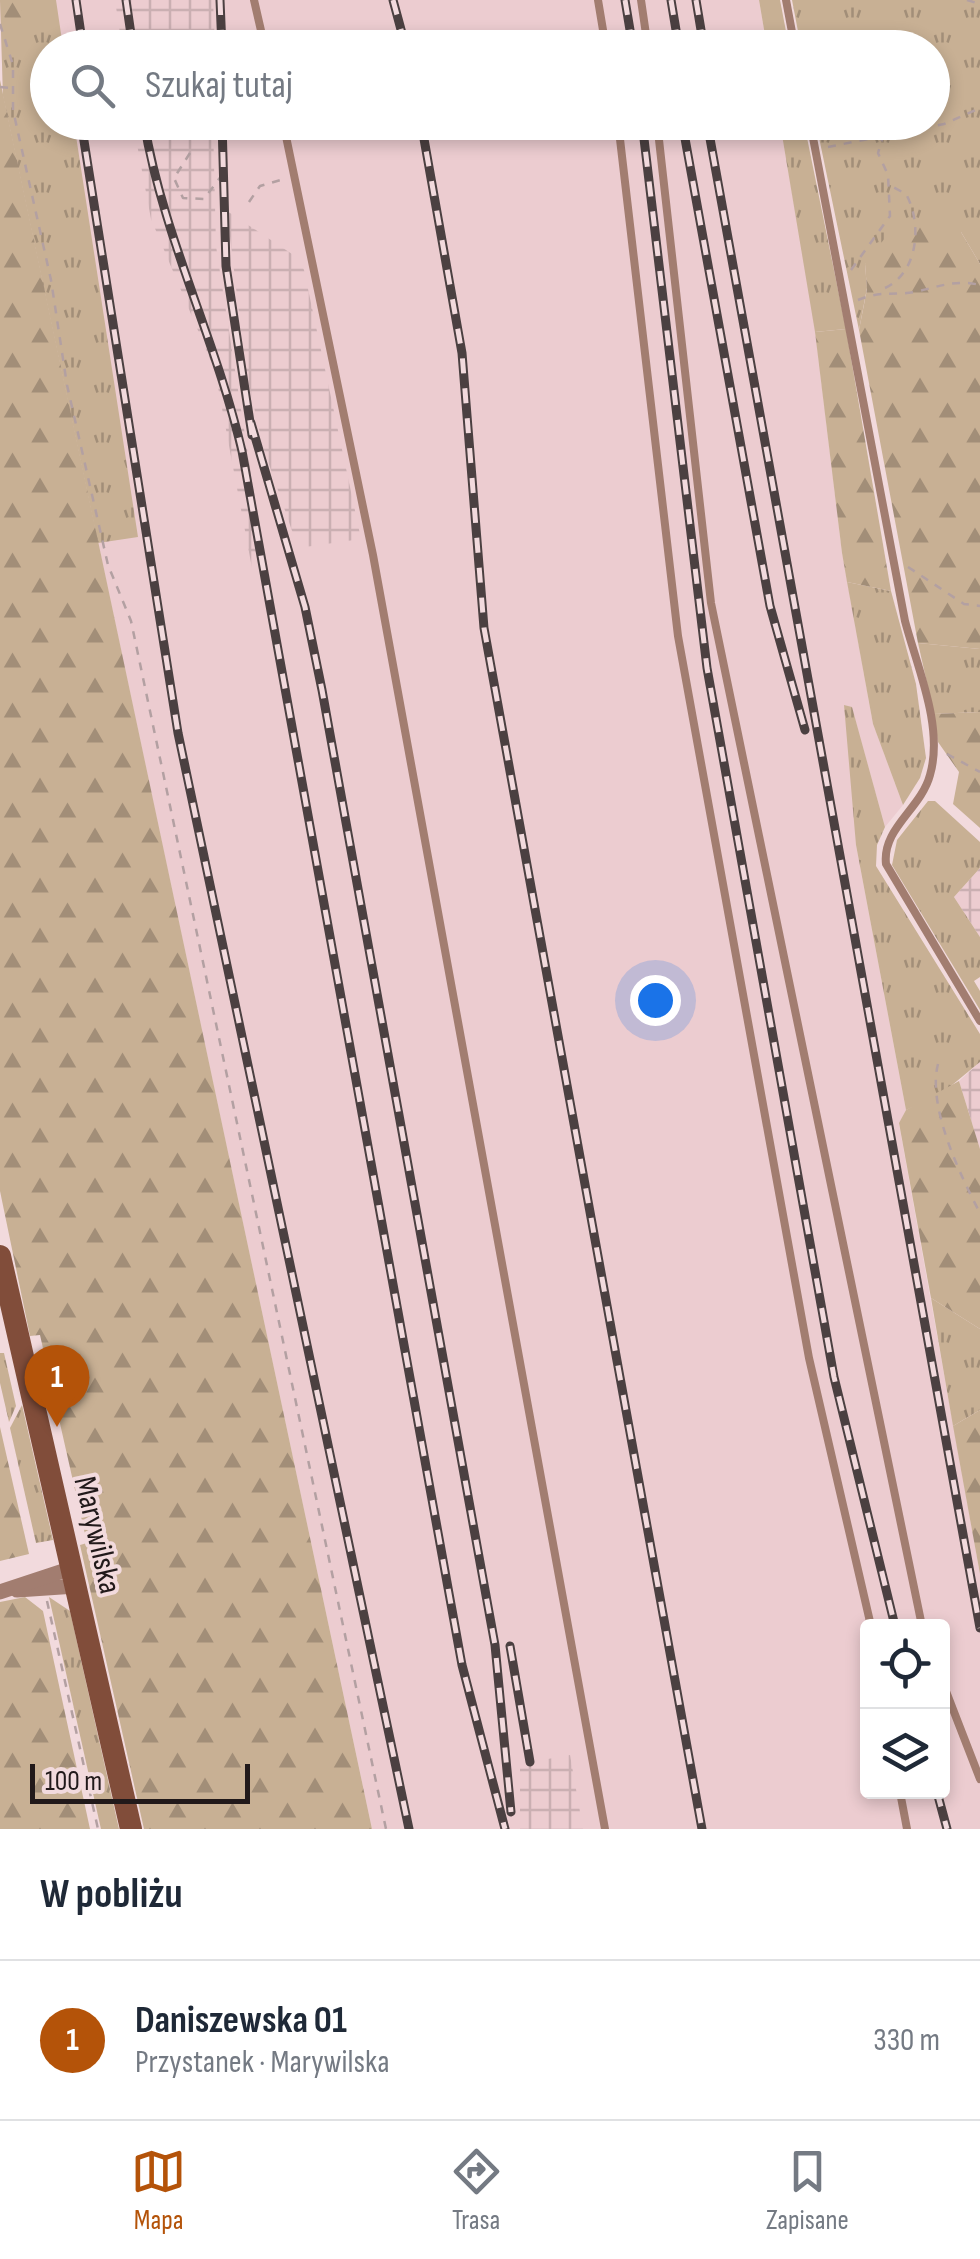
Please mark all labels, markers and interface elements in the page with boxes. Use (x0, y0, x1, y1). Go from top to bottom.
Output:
search box (30, 30, 950, 140)
icon: search (65, 58, 120, 113)
text: Szukaj tutaj (145, 63, 293, 108)
your location (630, 975, 681, 1026)
pin: 1 (24, 1344, 90, 1427)
street label: Marywilska (65, 1473, 129, 1597)
map controls (860, 1619, 950, 1799)
button: locate (860, 1619, 950, 1709)
button: layers (860, 1709, 950, 1799)
scale bar (30, 1759, 250, 1804)
text: 100 m (45, 1765, 102, 1798)
text: W pobliżu (40, 1869, 183, 1920)
text: Daniszewska 01 (135, 1998, 347, 2043)
text: 1 (66, 2021, 79, 2060)
text: 330 m (873, 2021, 940, 2060)
text: Przystanek · Marywilska (135, 2043, 390, 2082)
tab: Mapa (131, 2144, 186, 2237)
tab: Trasa (449, 2144, 504, 2237)
tab: Zapisane (766, 2144, 849, 2237)

